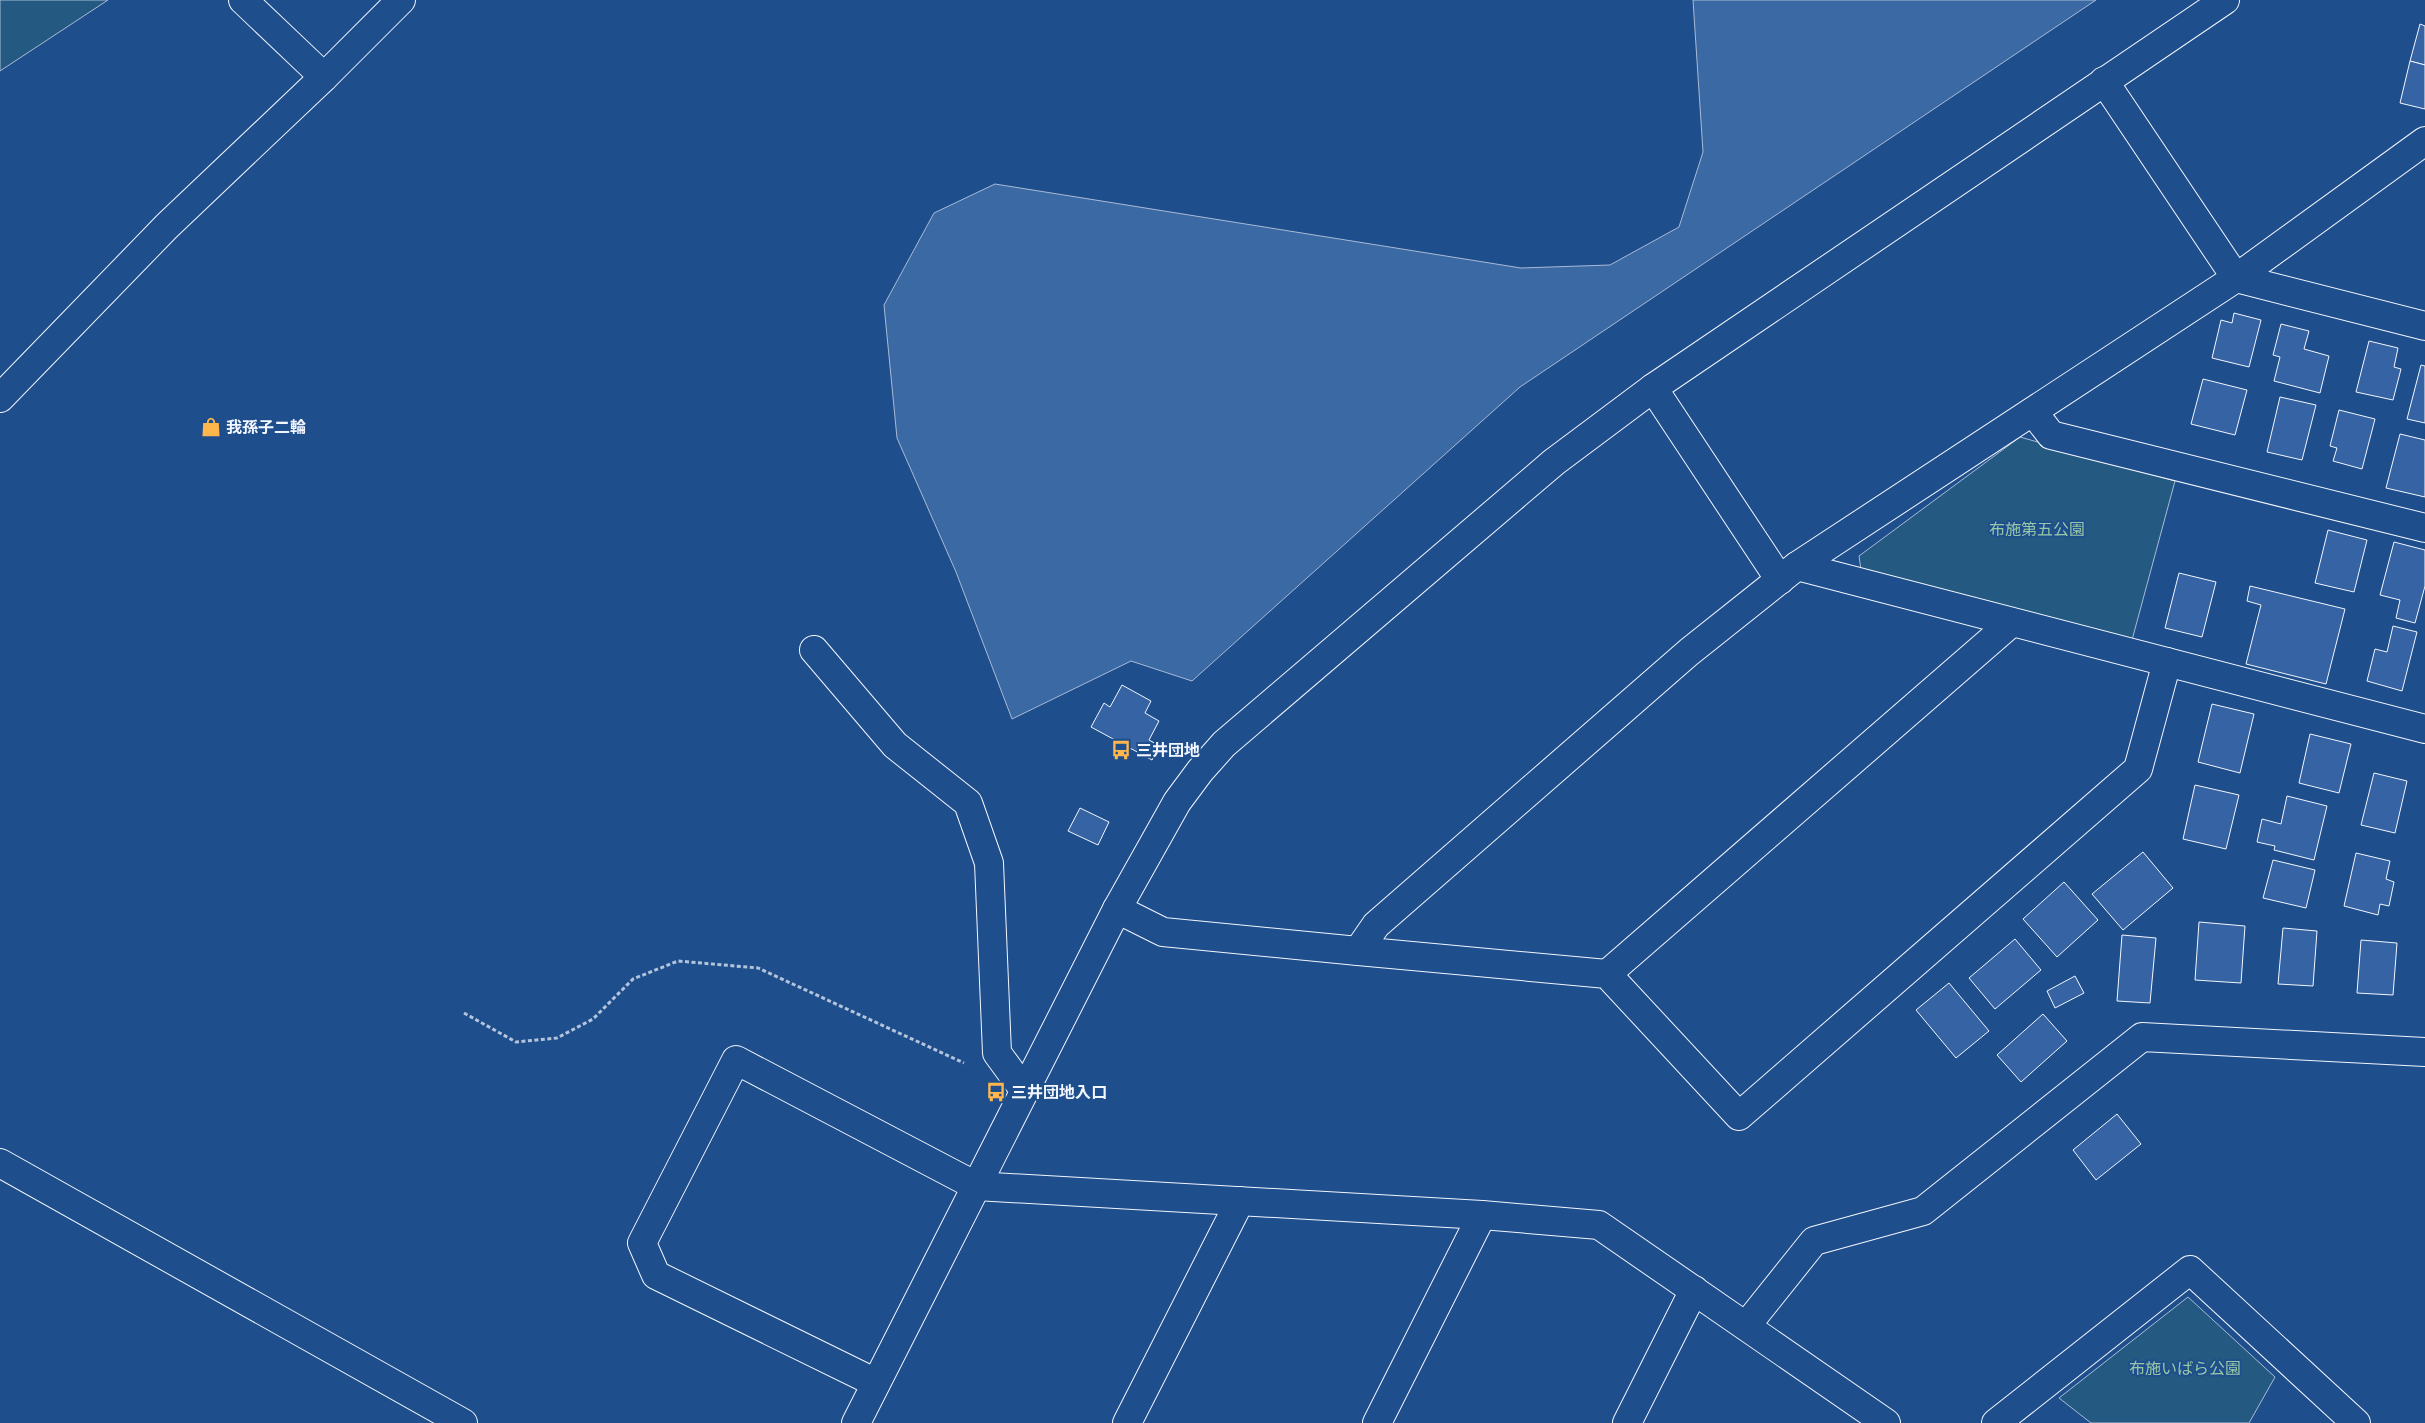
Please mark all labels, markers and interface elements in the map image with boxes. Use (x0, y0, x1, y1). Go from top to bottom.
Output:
shop icon: 我孫子二輪 (200, 416, 222, 438)
place label: 我孫子二輪 (226, 418, 306, 437)
park label: 布施第五公園 (1989, 520, 2085, 539)
bus stop icon: 三井団地 (1110, 739, 1132, 761)
place label: 三井団地 (1136, 741, 1200, 760)
bus stop icon: 三井団地入口 (985, 1081, 1007, 1103)
place label: 三井団地入口 (1011, 1083, 1107, 1102)
park label: 布施いばら公園 (2129, 1359, 2241, 1378)

